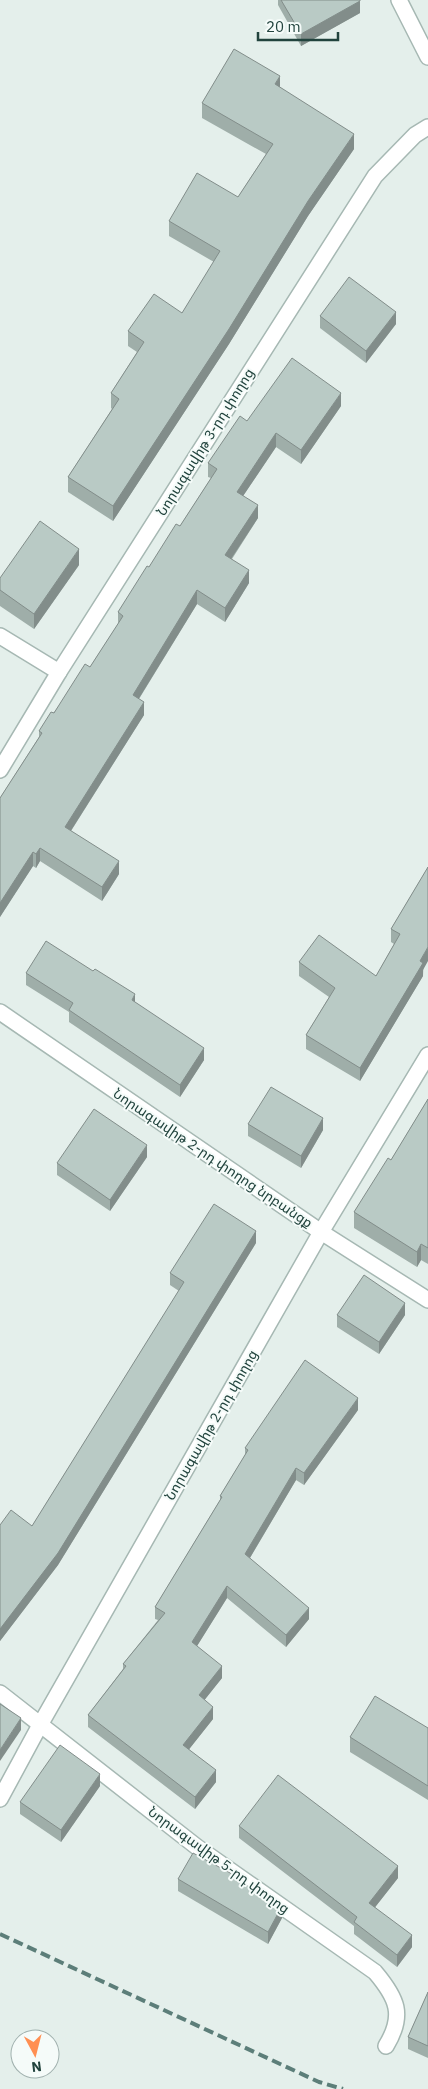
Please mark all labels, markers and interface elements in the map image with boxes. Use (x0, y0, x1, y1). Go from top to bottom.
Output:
scale bar (258, 10, 338, 42)
text: 20 m (266, 17, 301, 36)
street label: Նորագավիթ 3-րդ փողոց (152, 365, 258, 519)
street label: Նորագավիթ 2-րդ փողոց նրբանցք (110, 1084, 316, 1232)
street label: Նորագավիթ 2-րդ փողոց (161, 1347, 261, 1503)
street label: Նորագավիթ 5-րդ փողոց (145, 1803, 293, 1917)
north arrow (10, 2029, 60, 2079)
text: N (30, 2057, 43, 2076)

